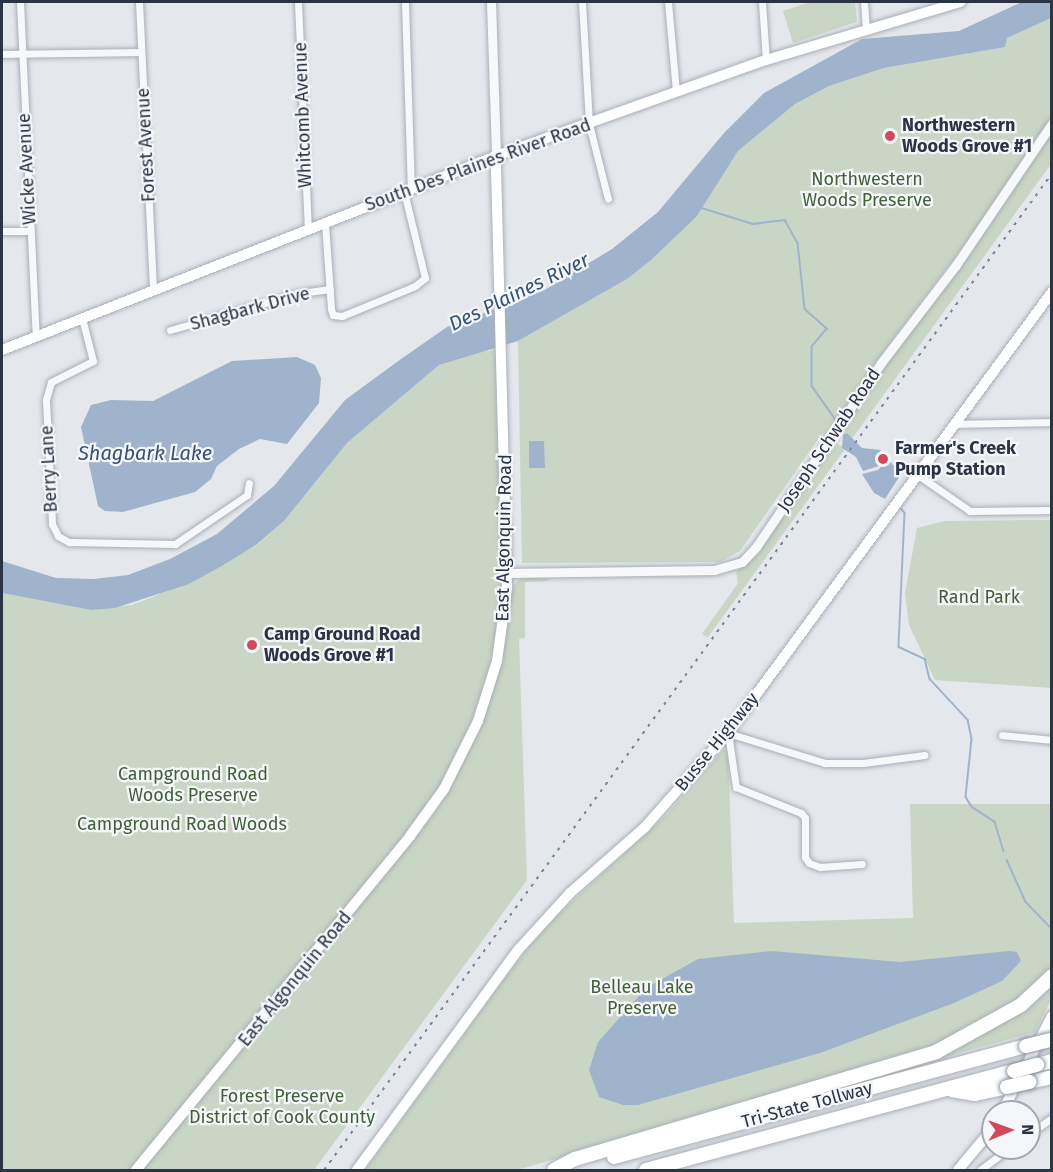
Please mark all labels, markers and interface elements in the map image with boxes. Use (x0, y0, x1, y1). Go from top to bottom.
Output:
street label: Whitcomb Avenue (290, 42, 316, 188)
street label: Forest Avenue (132, 87, 160, 203)
street label: Wicke Avenue (13, 113, 41, 225)
street label: South Des Plaines River Road (362, 114, 594, 216)
place label: Northwestern Woods Grove #1 (902, 115, 1032, 158)
marker: Northwestern Woods Grove #1 (883, 129, 897, 143)
park label: Northwestern Woods Preserve (802, 169, 932, 212)
water label: Des Plaines River (445, 248, 593, 336)
street label: Shagbark Drive (188, 283, 312, 335)
street label: Joseph Schwab Road (773, 364, 885, 516)
street label: Berry Lane (36, 425, 62, 513)
place label: Farmer's Creek Pump Station (895, 438, 1016, 480)
water label: Shagbark Lake (78, 441, 212, 465)
marker: Farmer's Creek Pump Station (876, 452, 890, 466)
street label: East Algonquin Road (492, 454, 516, 622)
park label: Rand Park (938, 586, 1020, 608)
place label: Camp Ground Road Woods Grove #1 (264, 624, 421, 666)
marker: Camp Ground Road Woods Grove #1 (245, 638, 259, 652)
street label: Busse Highway (671, 688, 763, 796)
park label: Campground Road Woods Preserve (118, 764, 268, 806)
park label: Campground Road Woods (77, 813, 287, 835)
street label: East Algonquin Road (234, 907, 356, 1051)
park label: Belleau Lake Preserve (590, 977, 694, 1020)
street label: Tri-State Tollway (739, 1077, 875, 1133)
park label: Forest Preserve District of Cook County (189, 1086, 375, 1128)
north arrow (981, 1100, 1041, 1160)
text: N (1018, 1124, 1037, 1135)

